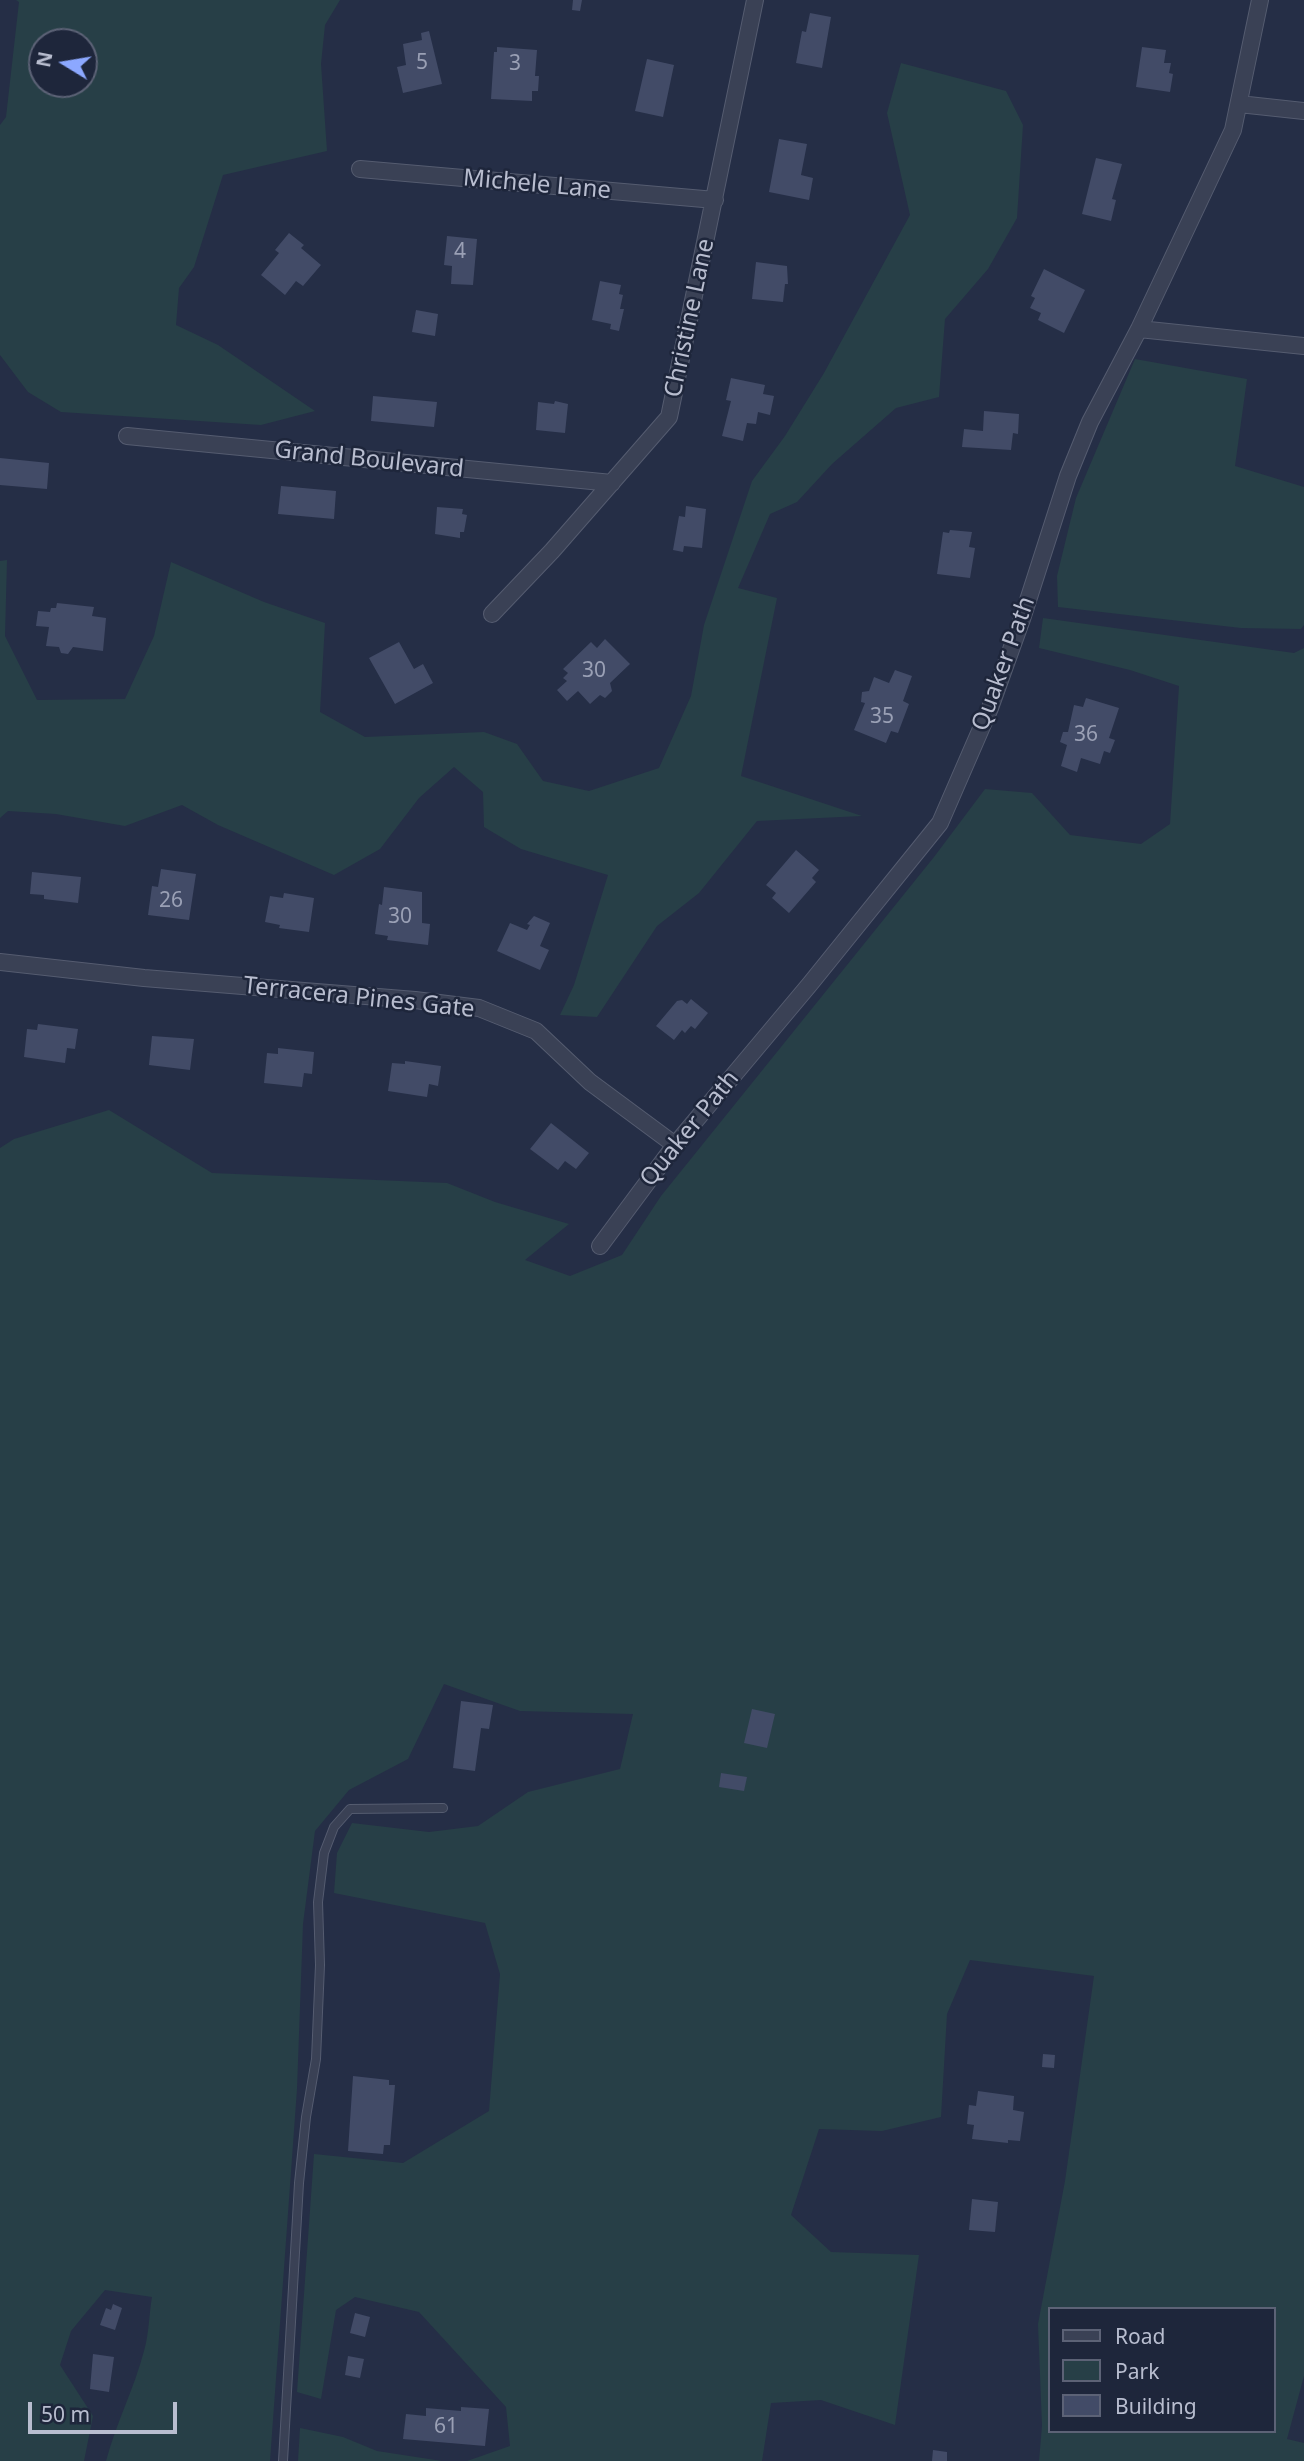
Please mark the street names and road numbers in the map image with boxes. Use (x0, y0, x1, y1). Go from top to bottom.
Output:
street label: Michele Lane (462, 164, 612, 206)
street label: Christine Lane (659, 236, 721, 400)
street label: Grand Boulevard (273, 436, 465, 484)
street label: Quaker Path (966, 593, 1042, 735)
street label: Terracera Pines Gate (242, 972, 476, 1024)
street label: Quaker Path (634, 1065, 746, 1193)

